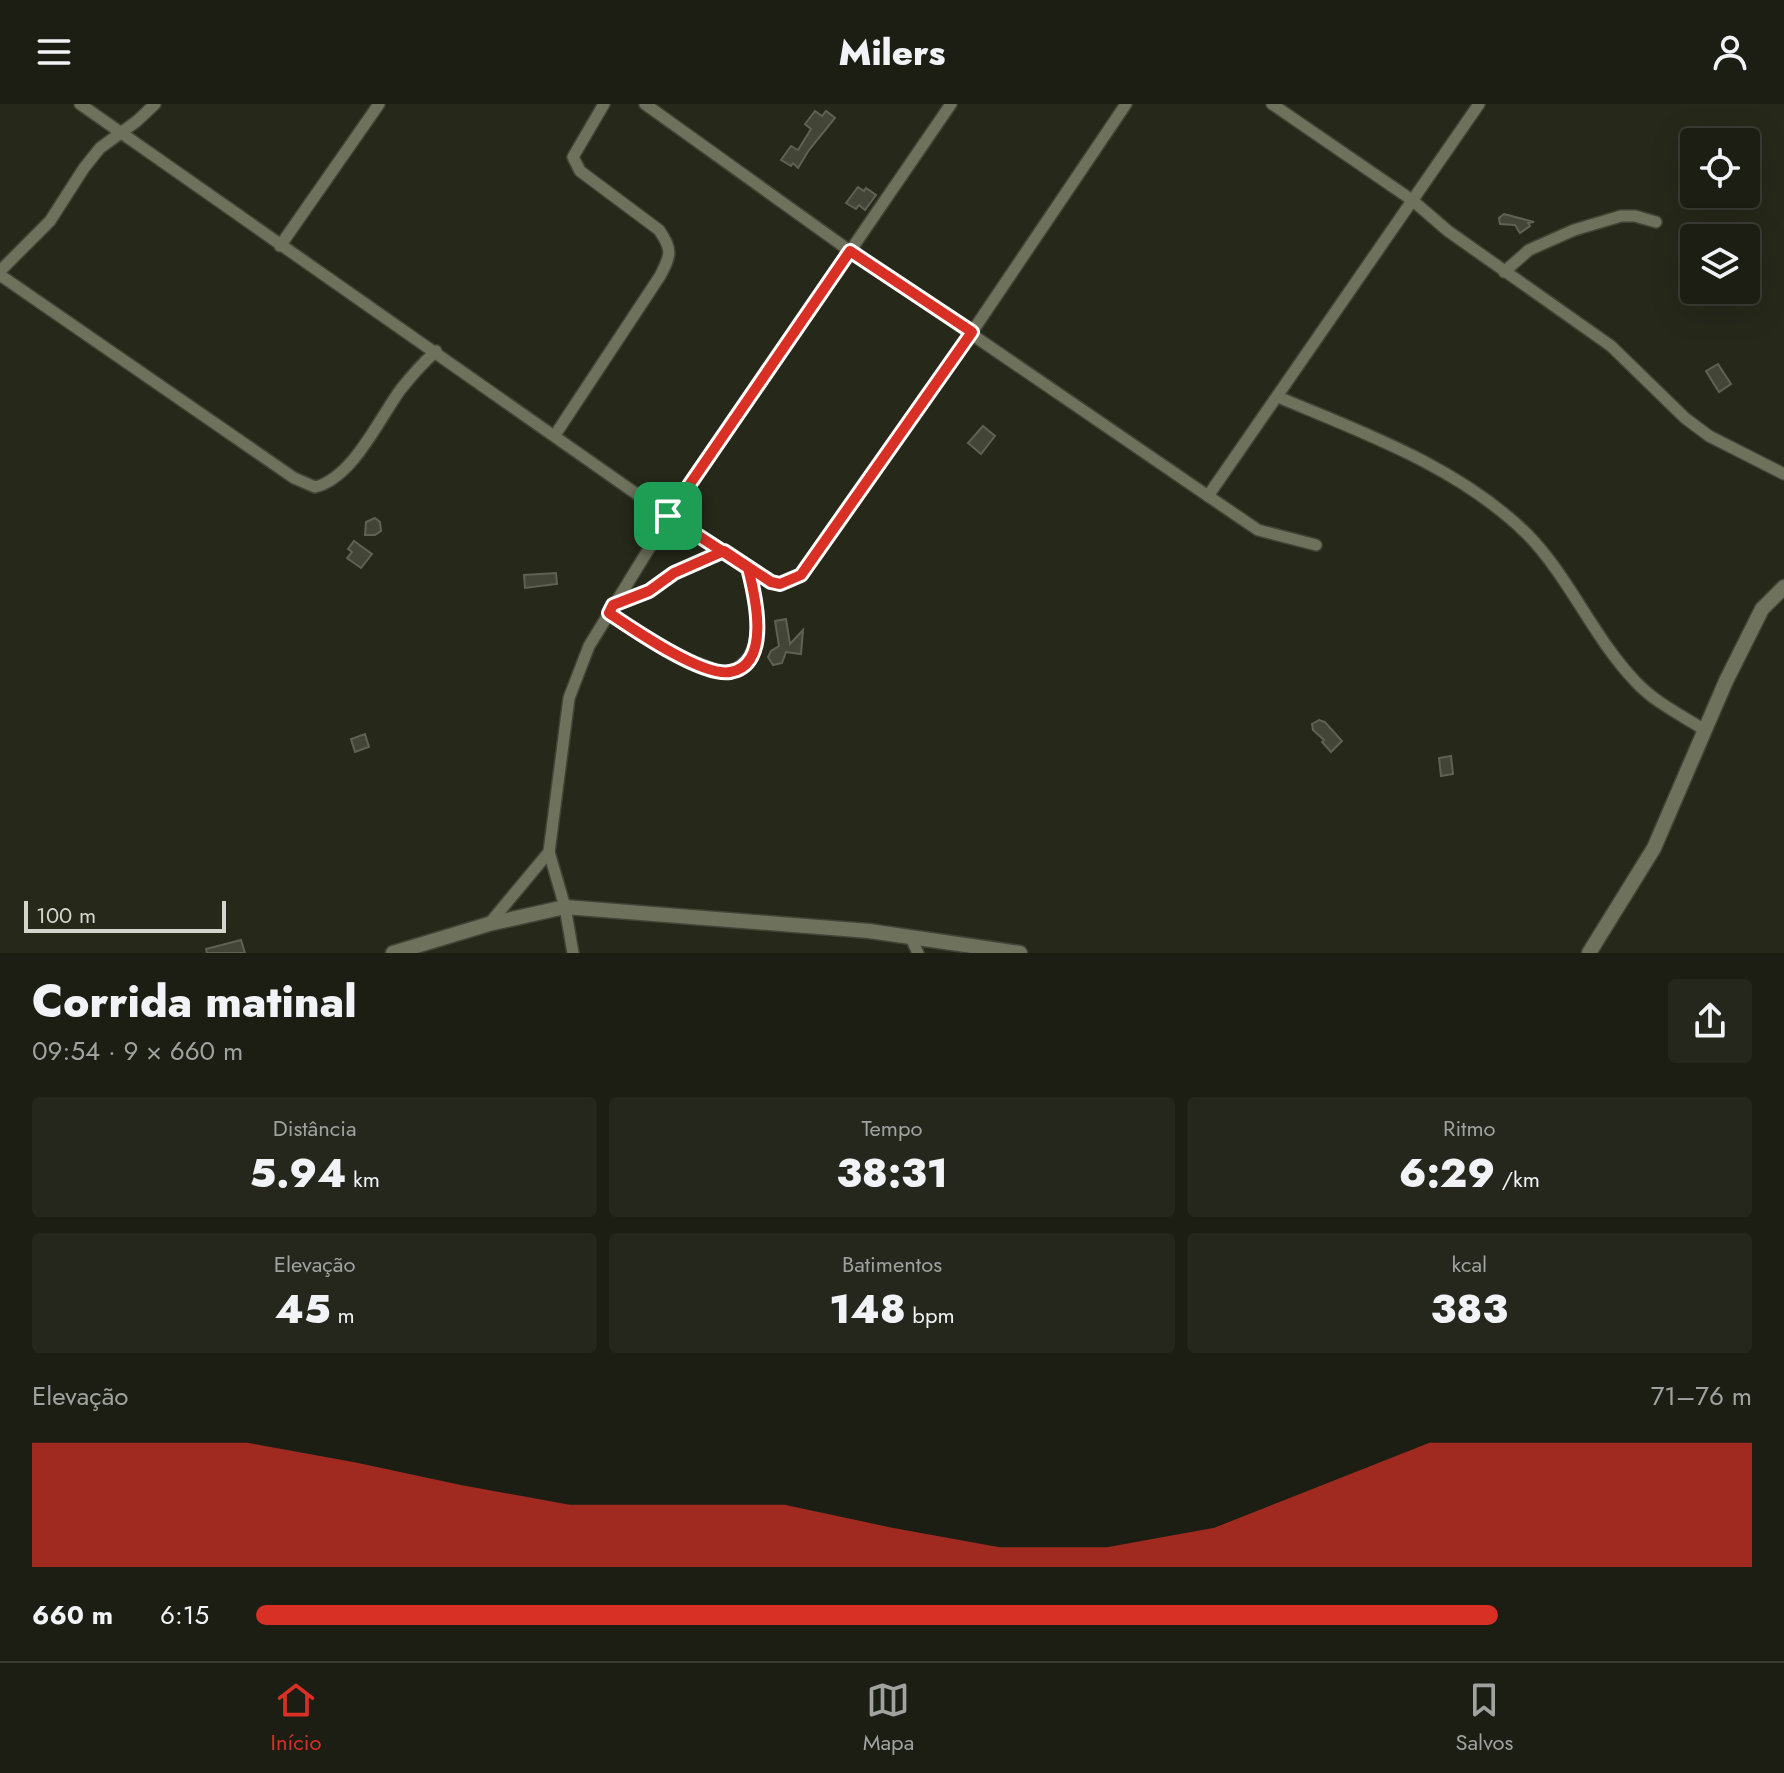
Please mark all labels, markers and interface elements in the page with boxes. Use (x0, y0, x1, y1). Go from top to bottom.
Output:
text: Milers (838, 26, 946, 78)
icon: menu (32, 30, 76, 74)
icon: person (1708, 30, 1752, 74)
map controls (1680, 128, 1760, 304)
button: locate (1680, 128, 1760, 208)
button: layers (1680, 224, 1760, 304)
pin (634, 482, 702, 550)
icon: arrive (646, 494, 690, 538)
scale bar (24, 897, 226, 933)
text: 100 m (36, 899, 96, 931)
text: Corrida matinal (32, 970, 357, 1034)
button: share (1668, 979, 1752, 1063)
text: 09:54 · 9 × 660 m (32, 1032, 243, 1070)
text: Distância (273, 1112, 357, 1144)
text: Tempo (861, 1112, 923, 1144)
text: Ritmo (1443, 1112, 1496, 1144)
text: 5.94 (249, 1144, 346, 1202)
text: 38:31 (836, 1144, 948, 1202)
text: 6:29 (1399, 1144, 1495, 1202)
text: km (346, 1163, 380, 1195)
text: /km (1495, 1163, 1540, 1195)
text: Elevação (274, 1248, 355, 1280)
text: Batimentos (842, 1248, 942, 1280)
text: kcal (1452, 1248, 1487, 1280)
text: 45 (275, 1280, 331, 1338)
text: 148 (829, 1280, 906, 1338)
text: 383 (1431, 1280, 1508, 1338)
text: m (331, 1299, 355, 1331)
text: bpm (906, 1299, 955, 1331)
text: Elevação (32, 1377, 128, 1415)
text: 71–76 m (1651, 1377, 1752, 1415)
text: 660 m (32, 1596, 113, 1634)
text: 6:15 (160, 1596, 209, 1634)
tab: Início (271, 1678, 322, 1758)
tab: Mapa (863, 1678, 914, 1758)
tab: Salvos (1455, 1678, 1513, 1758)

